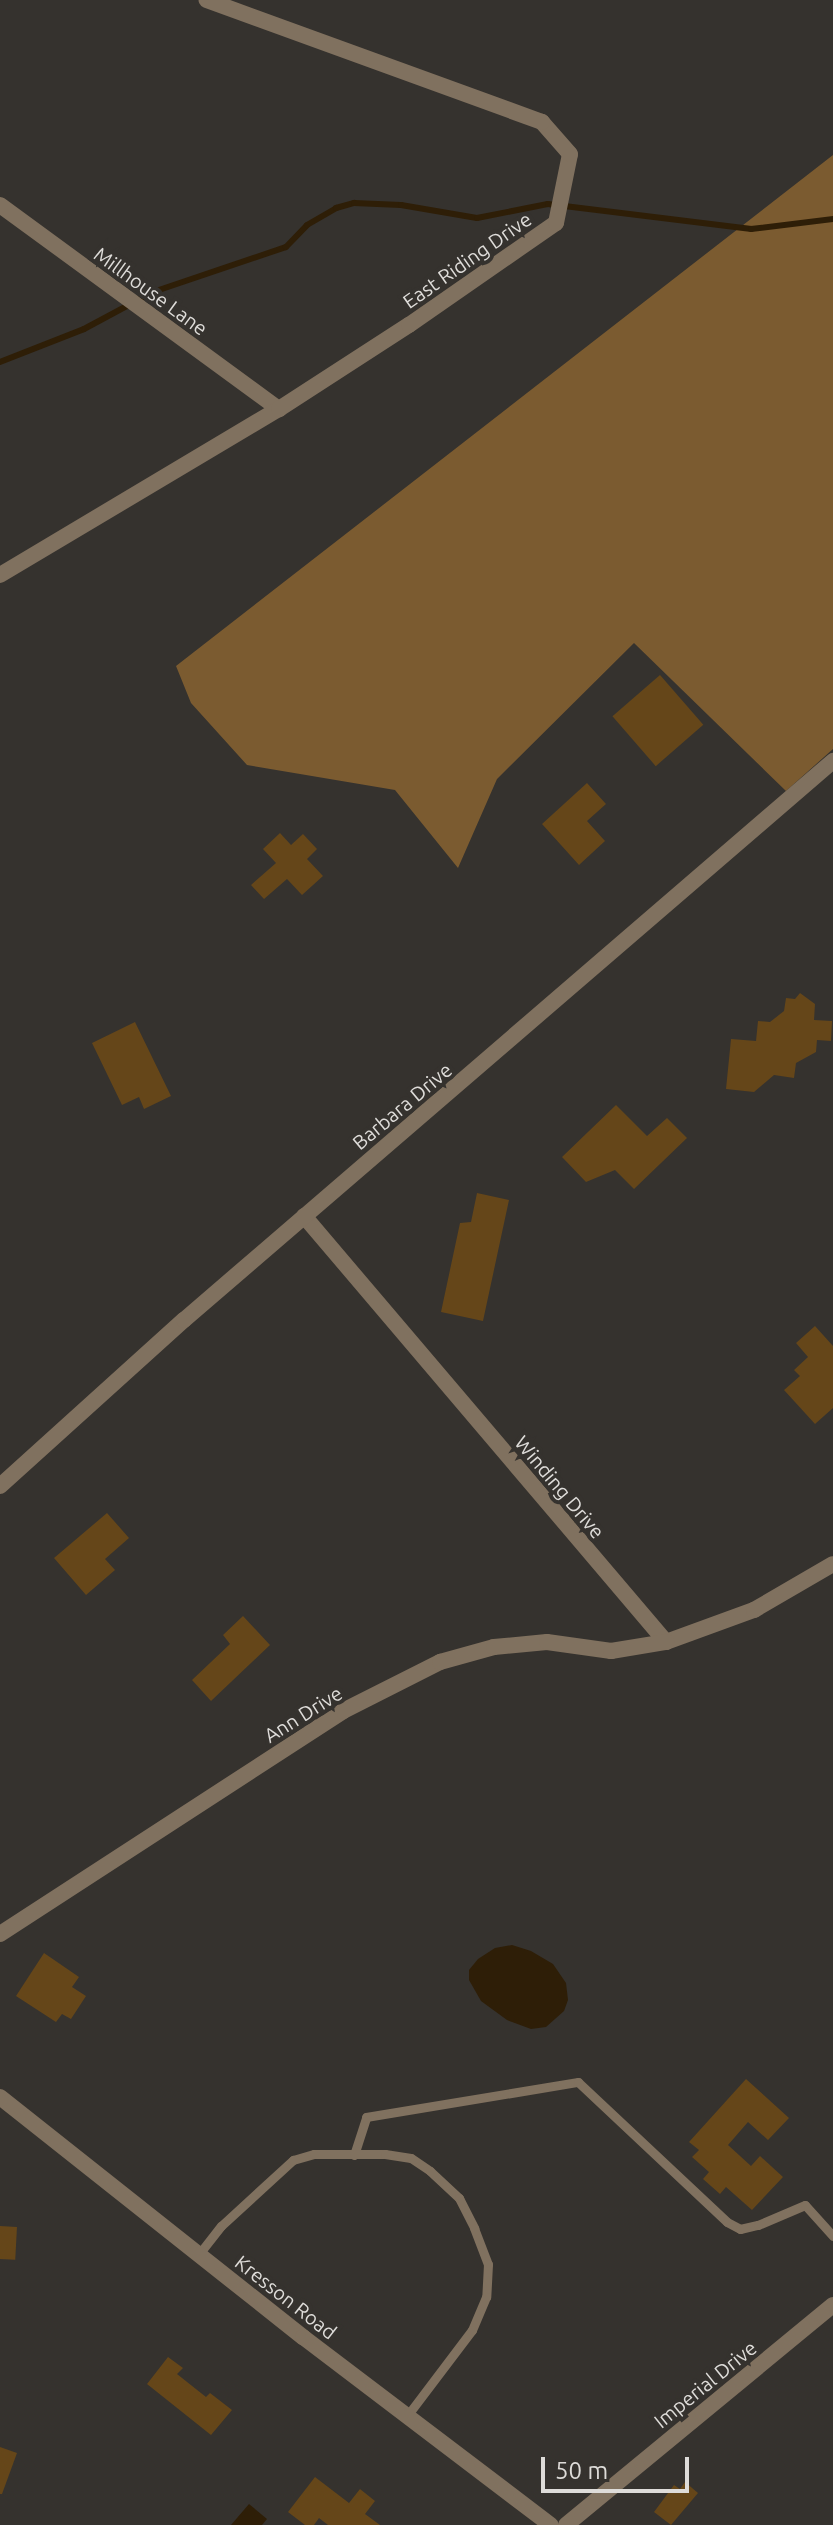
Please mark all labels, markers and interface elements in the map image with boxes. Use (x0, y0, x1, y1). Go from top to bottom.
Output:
street label: East Riding Drive (398, 207, 536, 313)
street label: Millhouse Lane (90, 242, 212, 340)
street label: Barbara Drive (347, 1058, 457, 1154)
street label: Winding Drive (510, 1431, 610, 1543)
street label: Ann Drive (259, 1681, 347, 1747)
street label: Kresson Road (231, 2250, 341, 2344)
street label: Imperial Drive (649, 2335, 761, 2433)
scale bar (545, 2441, 693, 2491)
text: 50 m (555, 2457, 608, 2484)

